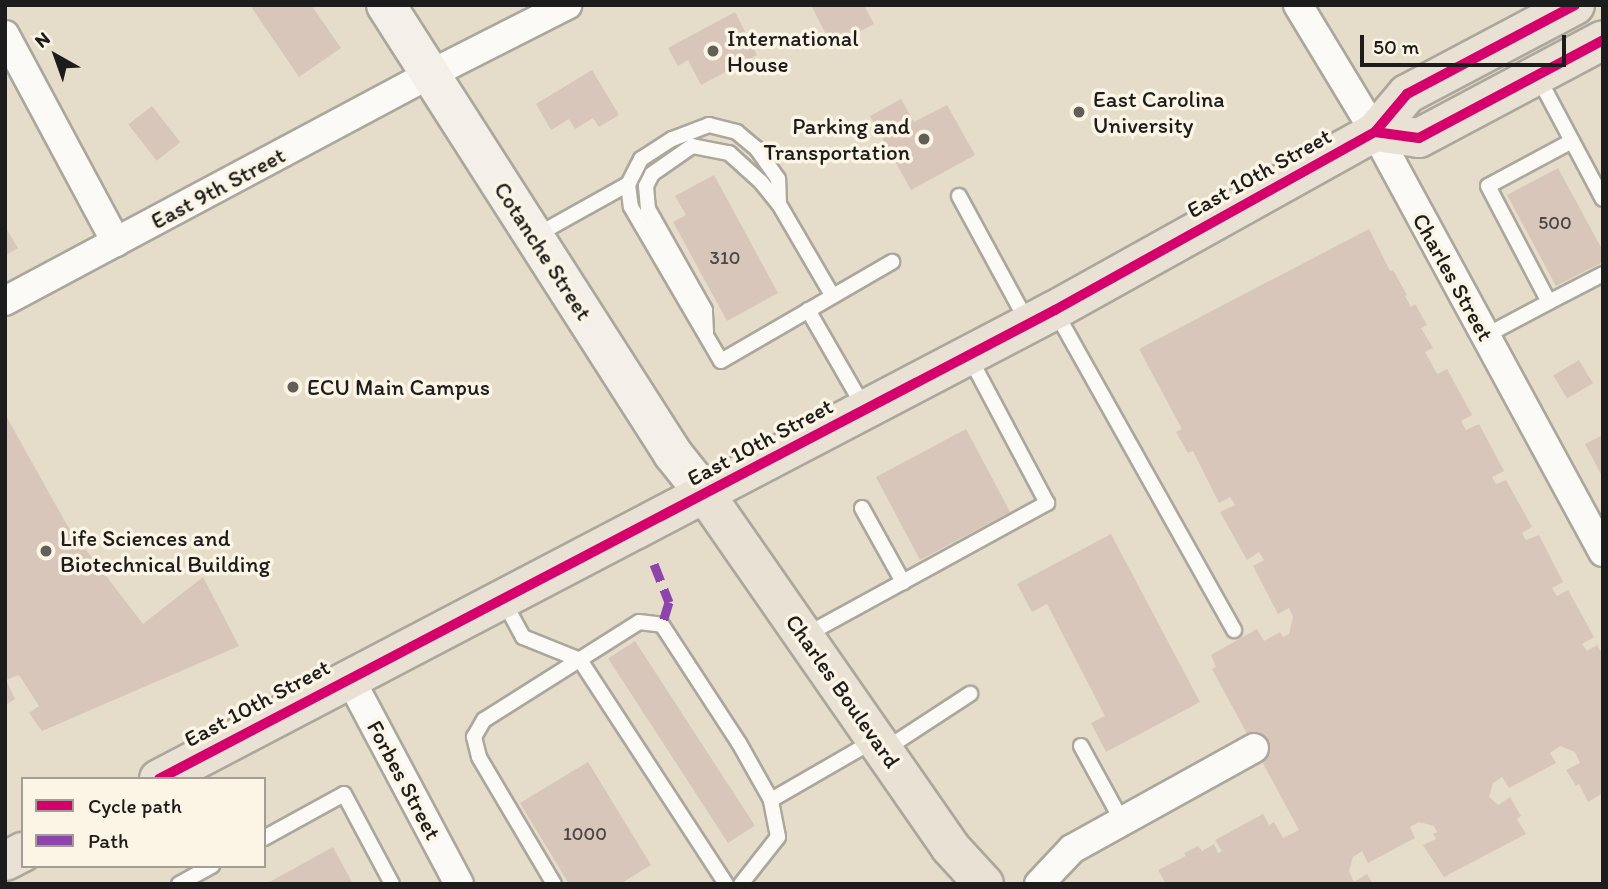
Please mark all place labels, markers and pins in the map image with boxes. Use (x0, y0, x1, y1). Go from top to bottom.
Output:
place label: International House (727, 24, 859, 78)
marker: International House (705, 43, 721, 59)
place label: East Carolina University (1093, 85, 1227, 139)
marker: East Carolina University (1071, 104, 1087, 120)
place label: Parking and Transportation (763, 112, 910, 166)
marker: Parking and Transportation (916, 131, 932, 147)
place label: ECU Main Campus (307, 373, 489, 401)
marker: ECU Main Campus (285, 379, 301, 395)
place label: Life Sciences and Biotechnical Building (60, 524, 270, 578)
marker: Life Sciences and Biotechnical Building (38, 543, 54, 559)

